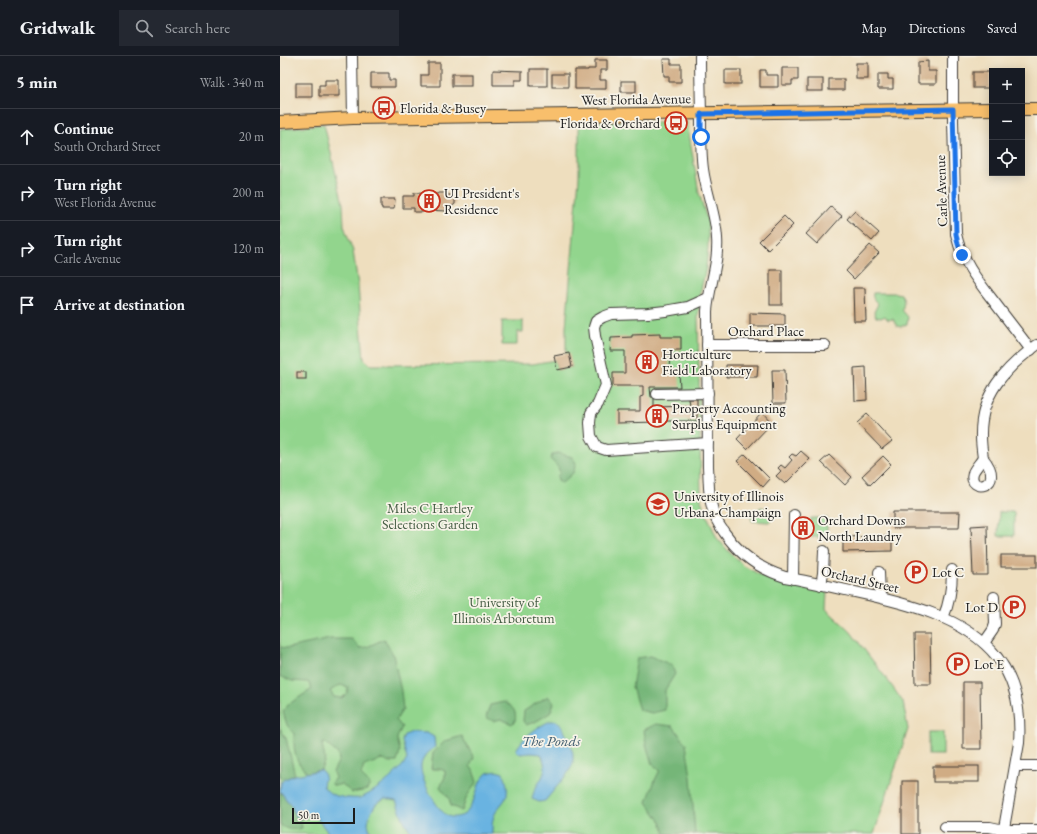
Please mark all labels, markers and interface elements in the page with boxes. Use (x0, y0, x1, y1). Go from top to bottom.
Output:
search box (119, 10, 399, 46)
text: Gridwalk (20, 15, 95, 40)
icon: search (133, 17, 155, 39)
text: Search here (165, 18, 230, 37)
text: Map (861, 19, 887, 37)
text: Directions (909, 19, 965, 37)
text: Saved (987, 19, 1017, 37)
map controls (989, 68, 1025, 176)
button: + (989, 68, 1025, 104)
text: 5 min (16, 71, 57, 93)
text: Walk · 340 m (200, 74, 264, 91)
street label: West Florida Avenue (581, 89, 692, 109)
bus stop icon: Florida & Busey (371, 95, 397, 121)
place label: Florida & Busey (400, 99, 487, 117)
button: − (989, 104, 1025, 140)
bus stop icon: Florida & Orchard (663, 110, 689, 136)
place label: Florida & Orchard (560, 114, 661, 132)
text: Continue (54, 119, 114, 138)
icon: ahead (16, 126, 38, 148)
text: 20 m (239, 128, 264, 145)
route start (692, 128, 710, 146)
text: South Orchard Street (54, 138, 160, 155)
button: locate (989, 140, 1025, 176)
street label: Carle Avenue (931, 154, 951, 227)
text: Turn right (54, 175, 122, 194)
icon: right (16, 182, 38, 204)
text: 200 m (233, 184, 264, 201)
place label: UI President's Residence (444, 184, 520, 218)
building icon: UI President's Residence (416, 188, 442, 214)
text: West Florida Avenue (54, 194, 156, 211)
text: Turn right (54, 231, 122, 250)
icon: right (16, 238, 38, 260)
text: 120 m (233, 240, 264, 257)
route end (953, 246, 971, 264)
text: Carle Avenue (54, 250, 121, 267)
icon: arrive (16, 294, 38, 316)
text: Arrive at destination (54, 295, 185, 314)
street label: Orchard Place (728, 322, 805, 340)
place label: Horticulture Field Laboratory (662, 345, 752, 379)
building icon: Horticulture Field Laboratory (634, 349, 660, 375)
place label: Property Accounting Surplus Equipment (672, 399, 787, 433)
building icon: Property Accounting Surplus Equipment (644, 403, 670, 429)
place label: University of Illinois Urbana-Champaign (674, 487, 784, 521)
school or university icon: University of Illinois Urbana-Champaign (645, 491, 671, 517)
park label: Miles C Hartley Selections Garden (382, 499, 479, 533)
place label: Orchard Downs North Laundry (818, 511, 906, 545)
building icon: Orchard Downs North Laundry (790, 515, 816, 541)
parking icon: Lot C (903, 559, 929, 585)
street label: Orchard Street (819, 561, 901, 597)
place label: Lot C (932, 563, 964, 581)
park label: University of Illinois Arboretum (453, 593, 555, 627)
parking icon: Lot D (1001, 594, 1027, 620)
place label: Lot D (965, 598, 998, 616)
parking icon: Lot E (945, 651, 971, 677)
place label: Lot E (974, 655, 1004, 673)
water label: The Ponds (522, 731, 581, 750)
scale bar (292, 806, 355, 825)
text: 50 m (298, 808, 319, 822)

